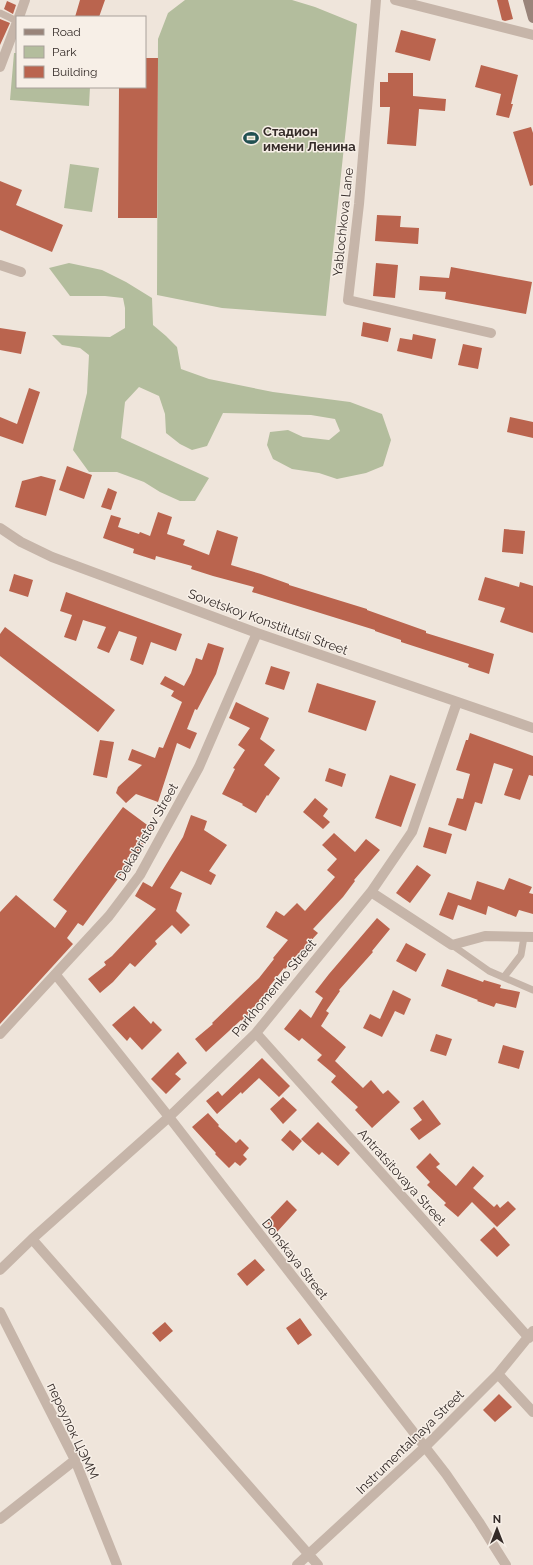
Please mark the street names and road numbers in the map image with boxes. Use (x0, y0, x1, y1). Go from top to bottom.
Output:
street label: Yablochkova Lane (330, 166, 356, 277)
street label: Sovetskoy Konstitutsii Street (186, 586, 350, 658)
street label: Dekabristov Street (113, 780, 181, 883)
street label: Parkhomenko Street (229, 936, 320, 1040)
street label: Antratsitovaya Street (355, 1126, 450, 1229)
street label: Donskaya Street (259, 1216, 331, 1303)
street label: переулок ЦЭММ (44, 1381, 102, 1481)
street label: Instrumentalnaya Street (353, 1386, 467, 1497)

